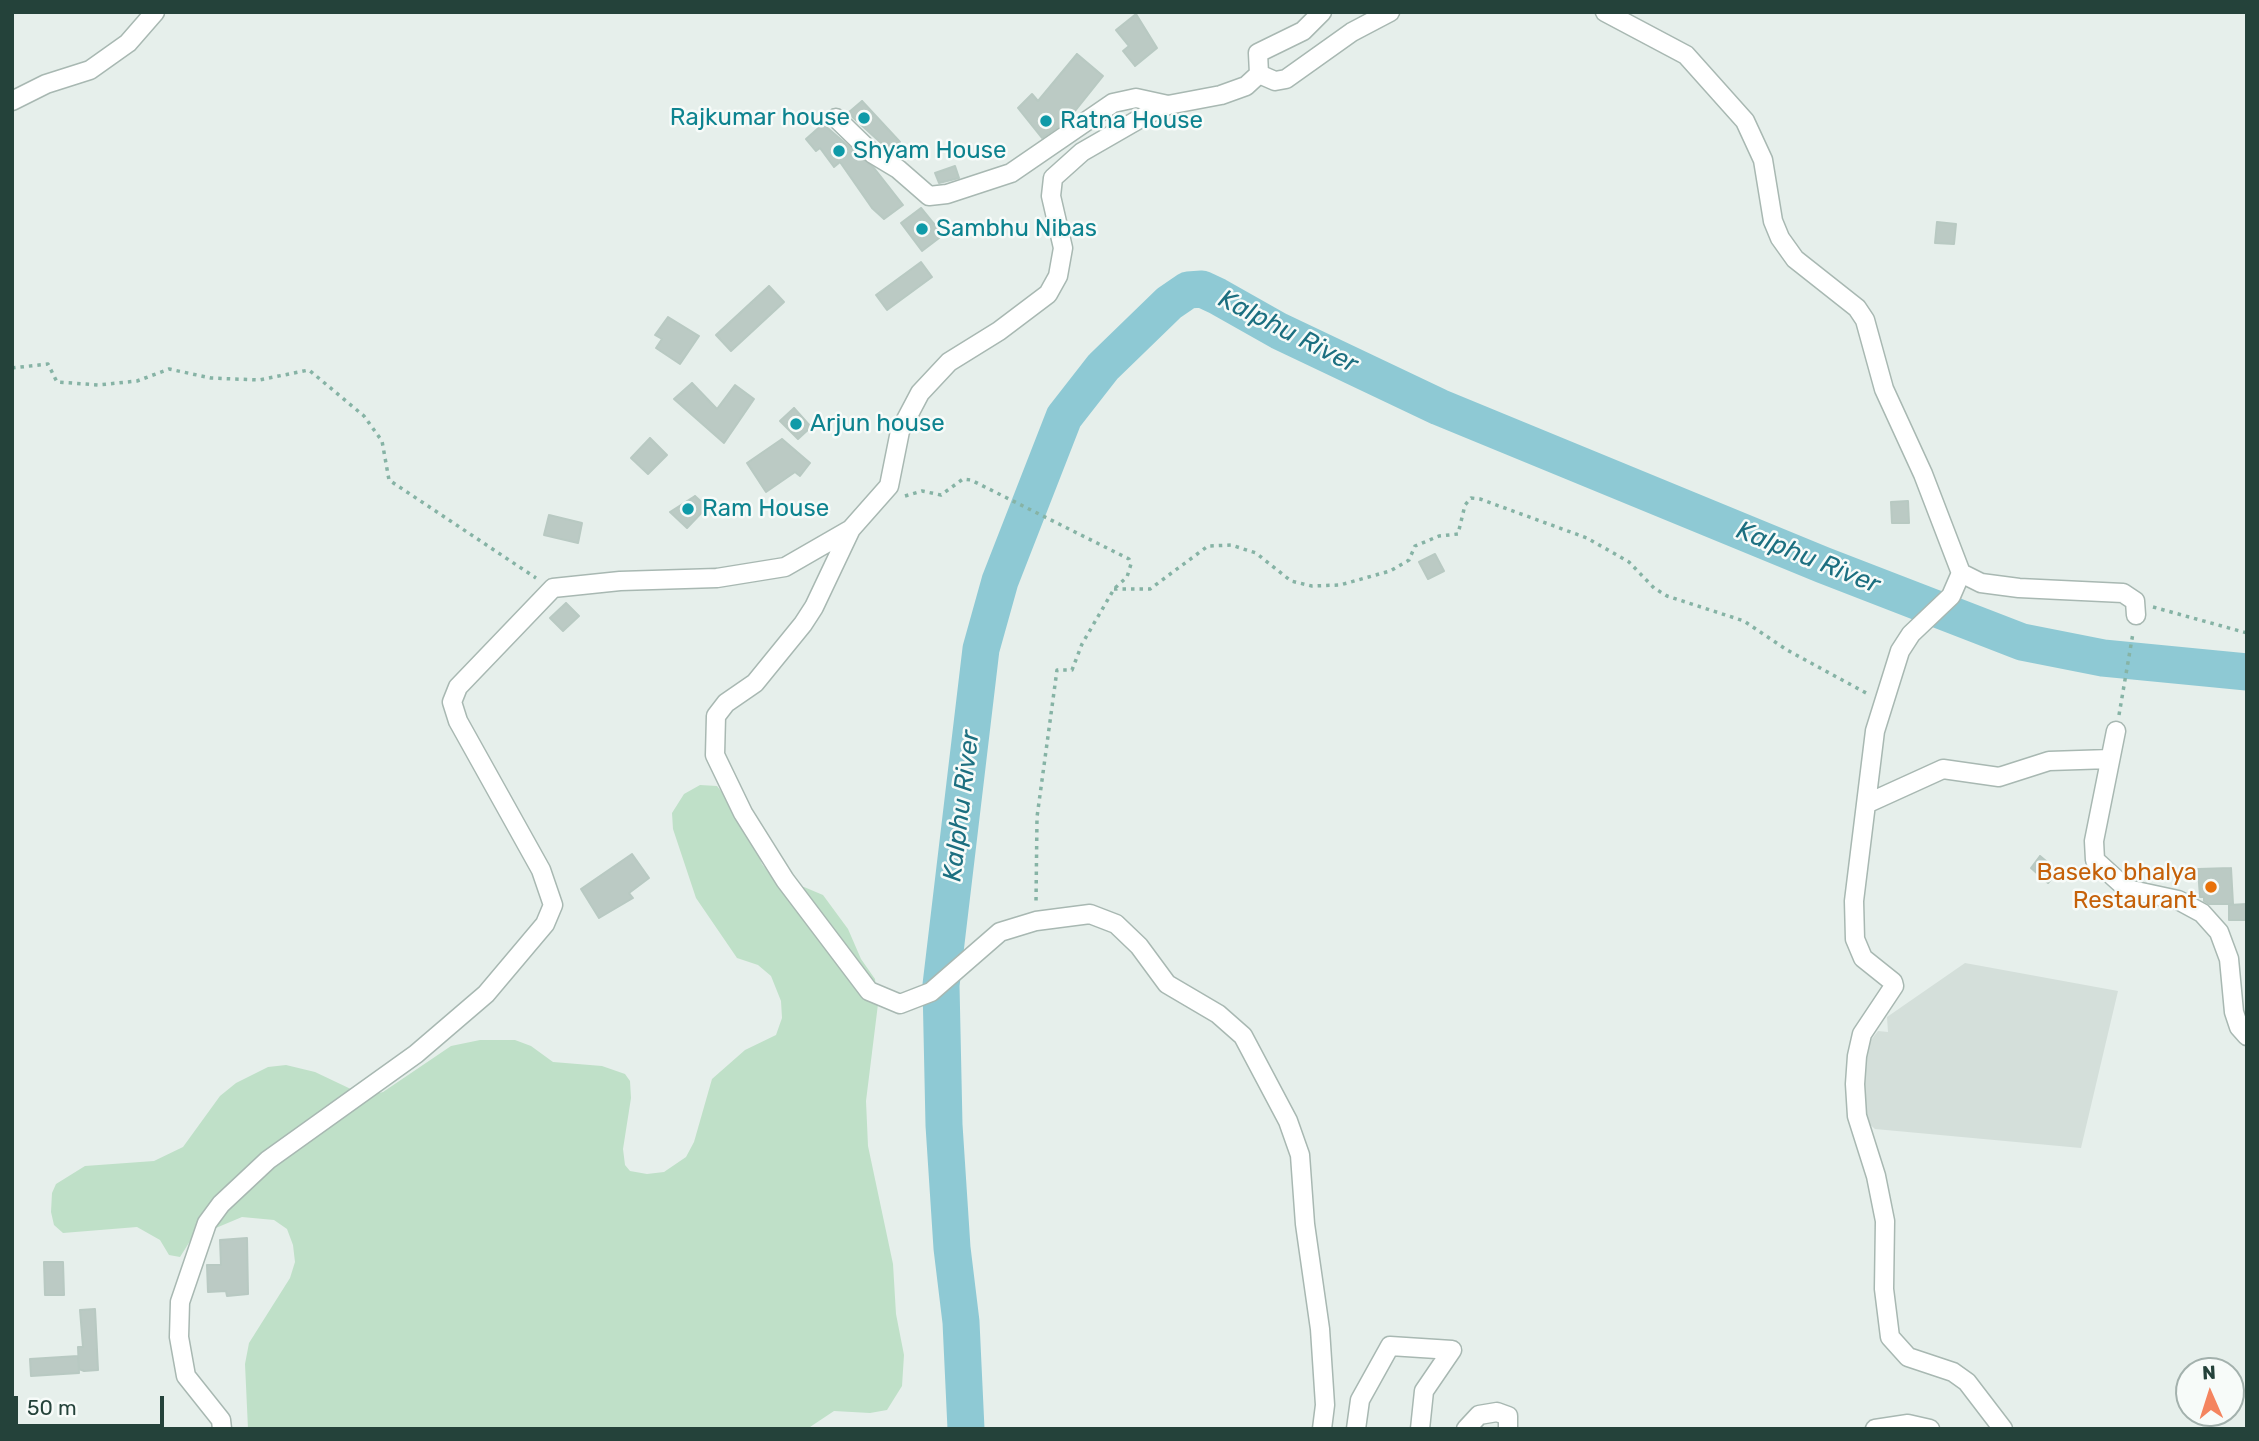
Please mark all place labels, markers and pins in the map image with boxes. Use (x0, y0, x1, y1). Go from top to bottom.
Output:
place label: Rajkumar house (670, 104, 850, 132)
place label: Ratna House (1060, 107, 1203, 135)
marker: Rajkumar house (856, 110, 872, 126)
marker: Ratna House (1038, 113, 1054, 129)
place label: Shyam House (853, 137, 1006, 165)
marker: Shyam House (831, 143, 847, 159)
place label: Sambhu Nibas (936, 215, 1097, 243)
marker: Sambhu Nibas (914, 221, 930, 237)
place label: Arjun house (810, 410, 945, 438)
marker: Arjun house (788, 416, 804, 432)
place label: Ram House (702, 495, 829, 523)
marker: Ram House (680, 501, 696, 517)
place label: Baseko bhalya Restaurant (2037, 859, 2197, 915)
marker: Baseko bhalya Restaurant (2203, 879, 2219, 895)

